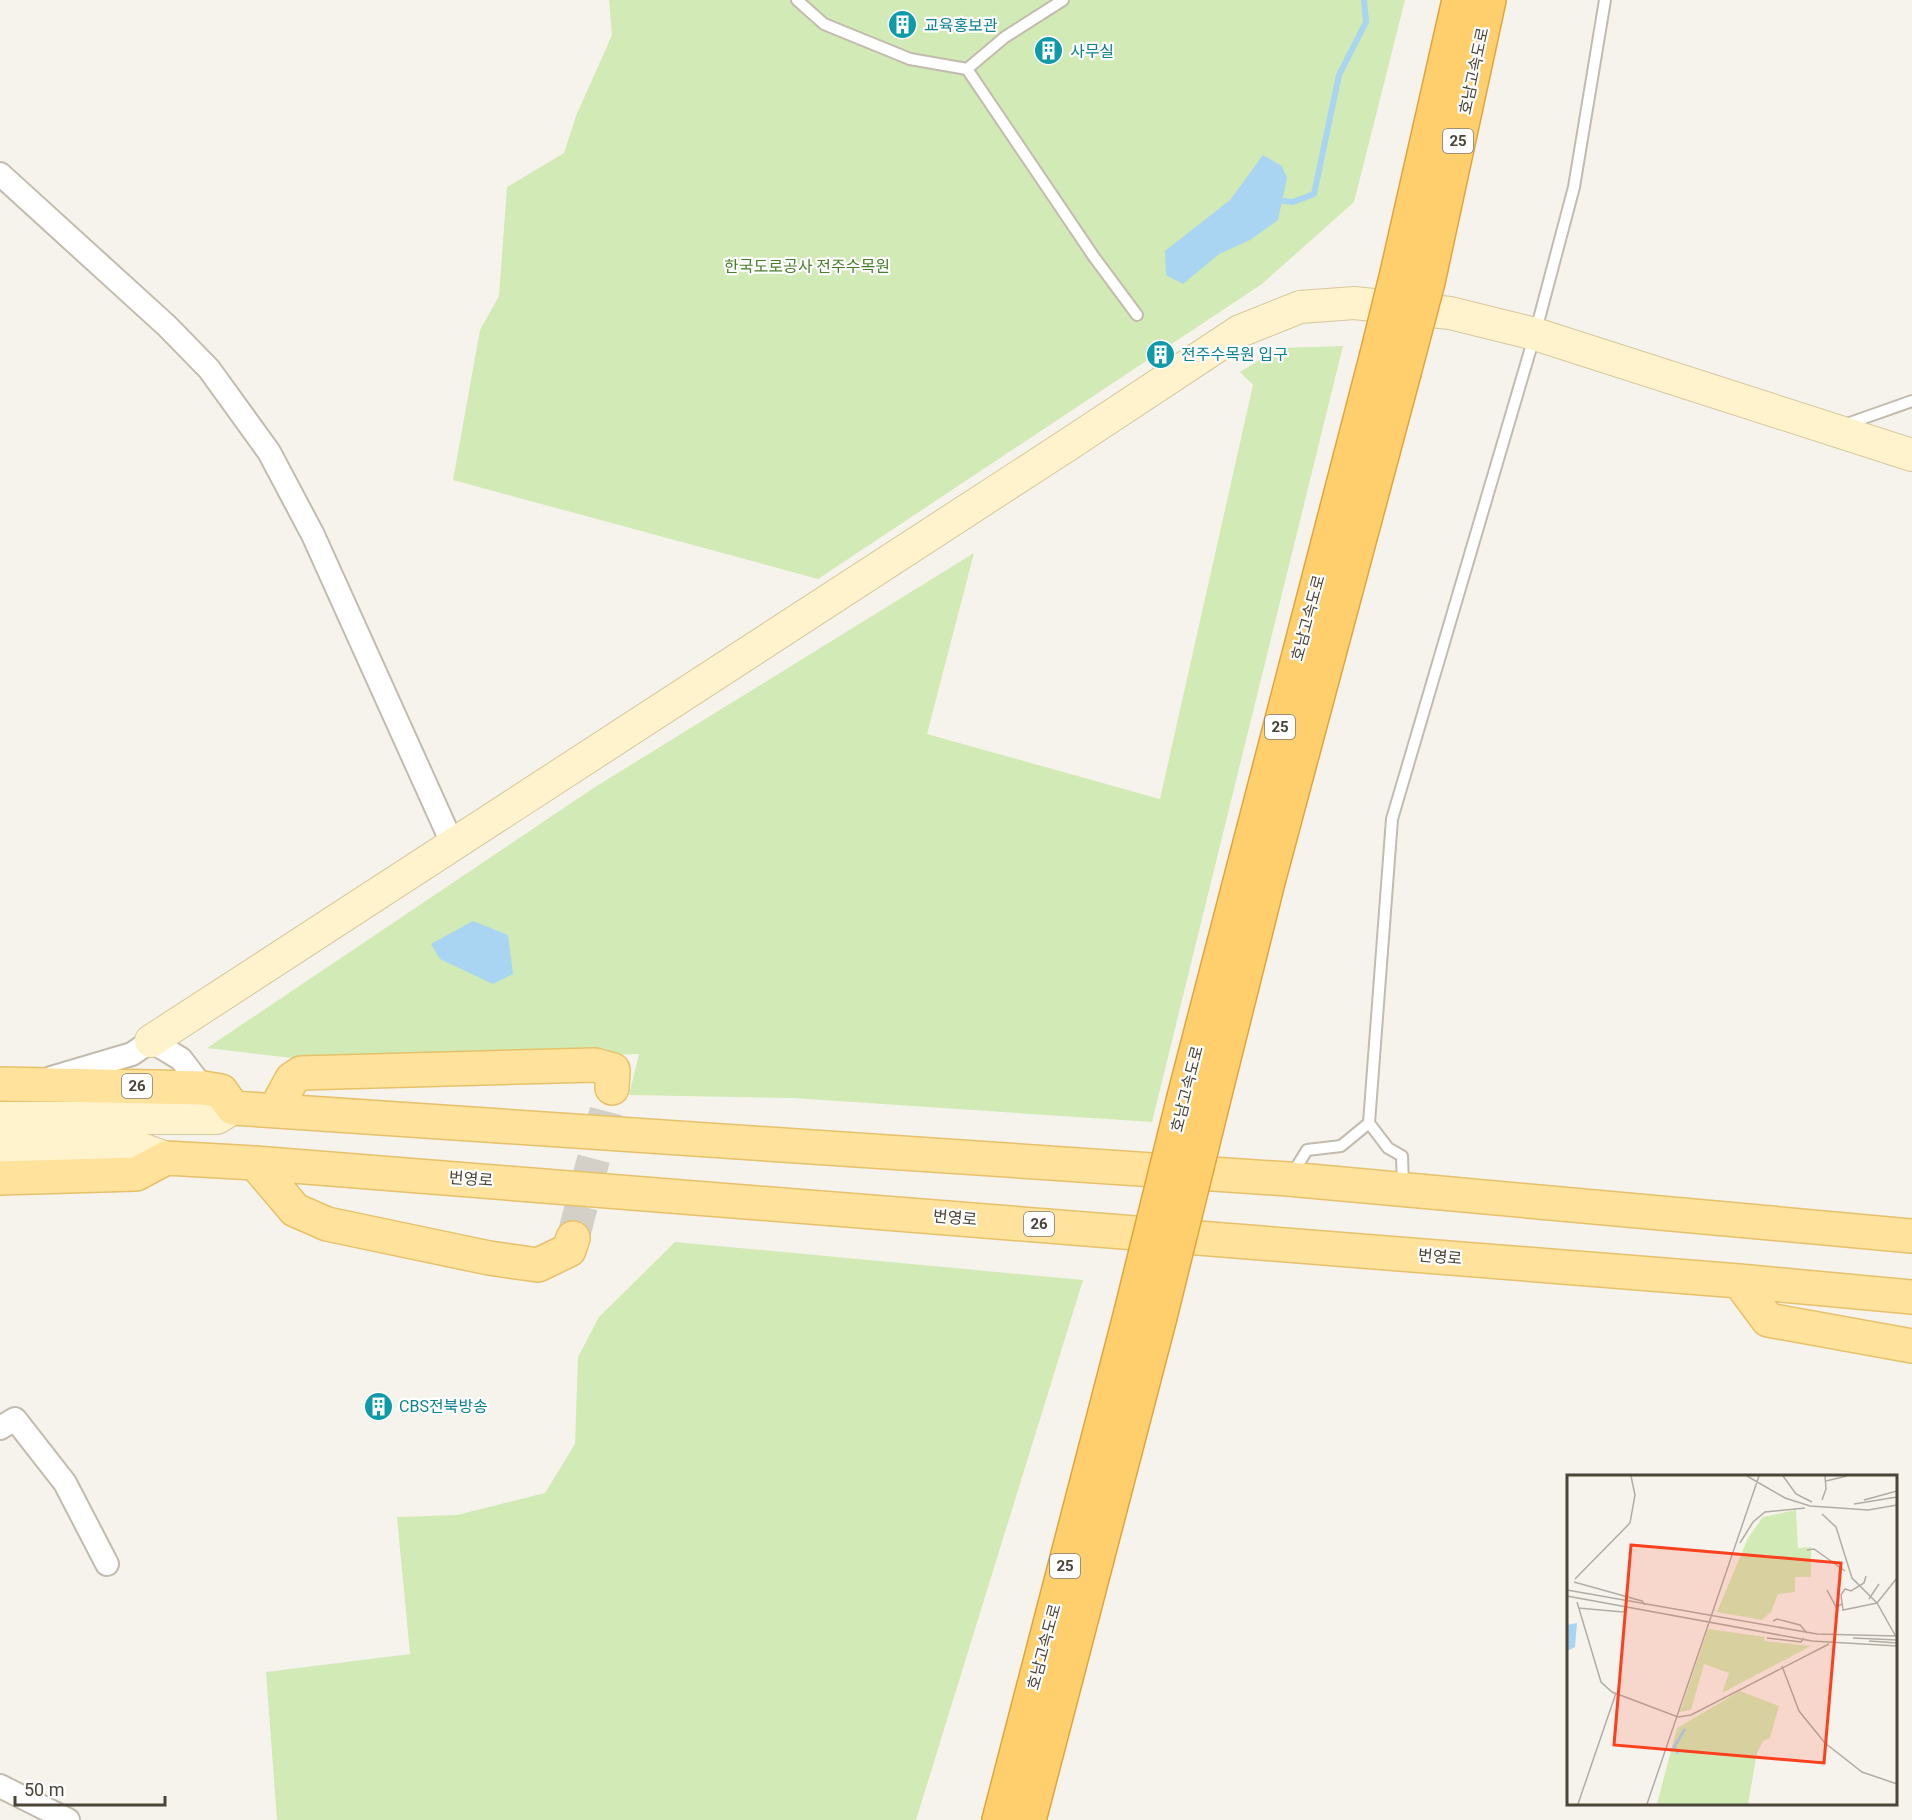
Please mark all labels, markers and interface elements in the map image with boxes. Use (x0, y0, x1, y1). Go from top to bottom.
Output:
building icon: 교육홍보관 (887, 9, 919, 41)
place label: 교육홍보관 (924, 16, 998, 35)
street label: 호남고속도로 (1456, 26, 1493, 116)
building icon: 사무실 (1033, 35, 1065, 67)
place label: 사무실 (1070, 42, 1114, 61)
road number: 25 (1443, 129, 1473, 153)
park label: 한국도로공사 전주수목원 (724, 257, 890, 276)
building icon: 전주수목원 입구 (1144, 338, 1176, 370)
place label: 전주수목원 입구 (1181, 345, 1288, 364)
street label: 호남고속도로 (1287, 573, 1329, 663)
road number: 25 (1265, 715, 1295, 739)
street label: 호남고속도로 (1167, 1044, 1207, 1134)
road number: 26 (122, 1074, 152, 1098)
street label: 번영로 (448, 1168, 494, 1190)
street label: 번영로 (932, 1207, 978, 1229)
road number: 26 (1024, 1212, 1054, 1236)
street label: 번영로 (1417, 1246, 1463, 1268)
building icon: CBS전북방송 (362, 1390, 394, 1422)
place label: CBS전북방송 (399, 1397, 488, 1416)
inset map (1567, 1475, 1897, 1805)
road number: 25 (1050, 1554, 1080, 1578)
street label: 호남고속도로 (1023, 1602, 1065, 1692)
scale bar (15, 1769, 165, 1807)
text: 50 m (24, 1779, 64, 1800)

